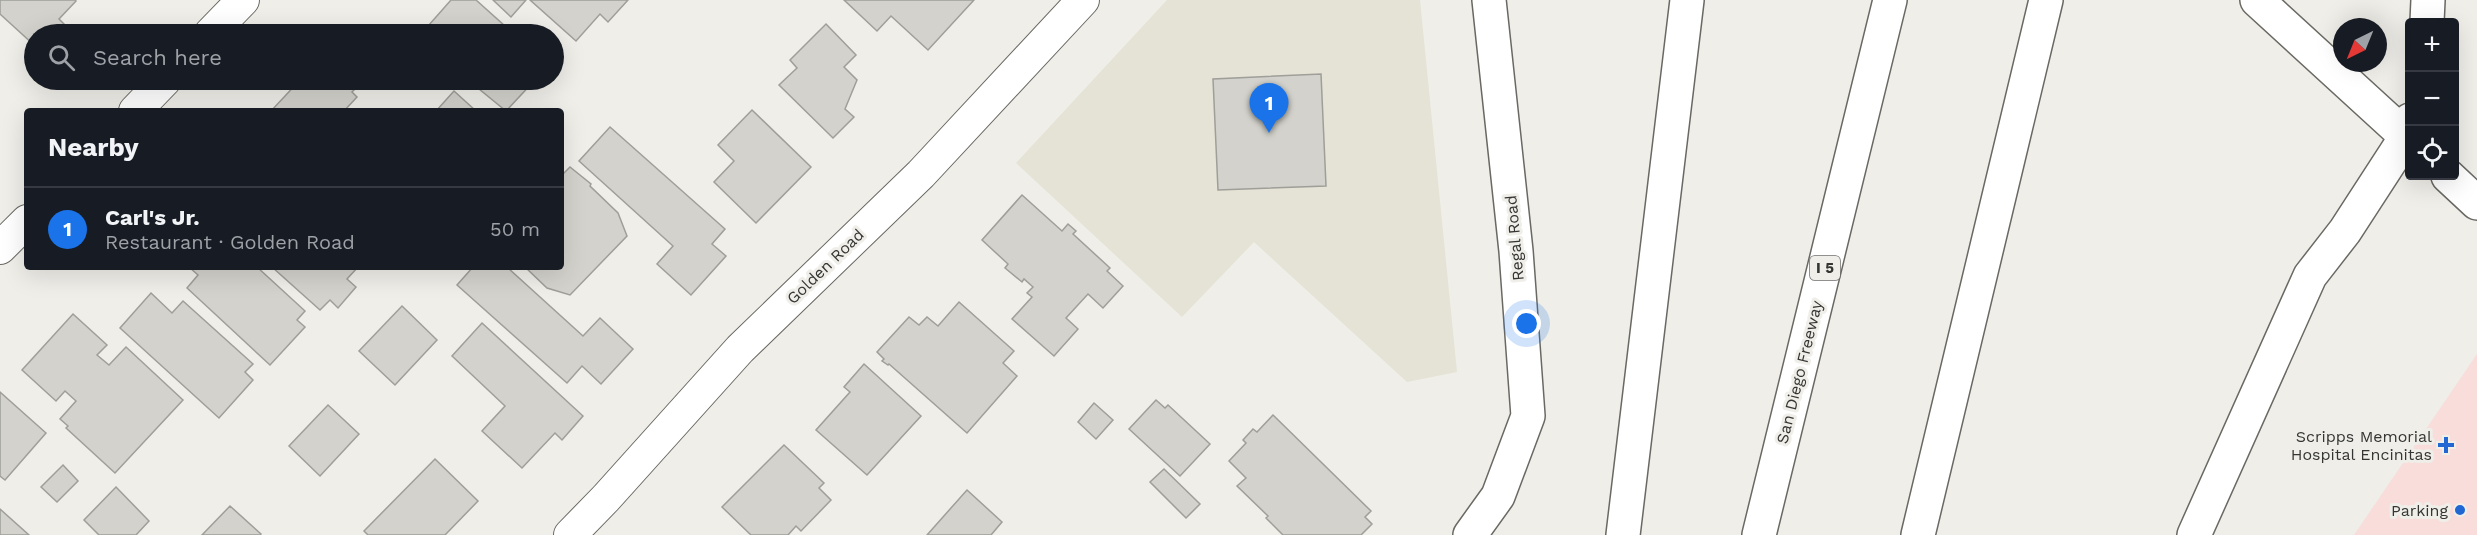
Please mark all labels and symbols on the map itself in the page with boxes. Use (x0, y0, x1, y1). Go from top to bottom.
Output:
north arrow (2333, 18, 2387, 72)
pin: 1 (1250, 84, 1288, 133)
street label: Regal Road (1501, 194, 1528, 282)
street label: Golden Road (783, 225, 868, 308)
road number: I 5 (1810, 256, 1840, 280)
street label: San Diego Freeway (1773, 298, 1827, 446)
your location (1512, 309, 1541, 338)
place label: Scripps Memorial Hospital Encinitas (2291, 427, 2432, 464)
marker: Scripps Memorial Hospital Encinitas (2437, 436, 2455, 454)
place label: Parking (2391, 501, 2448, 520)
marker: Parking (2453, 503, 2467, 517)

